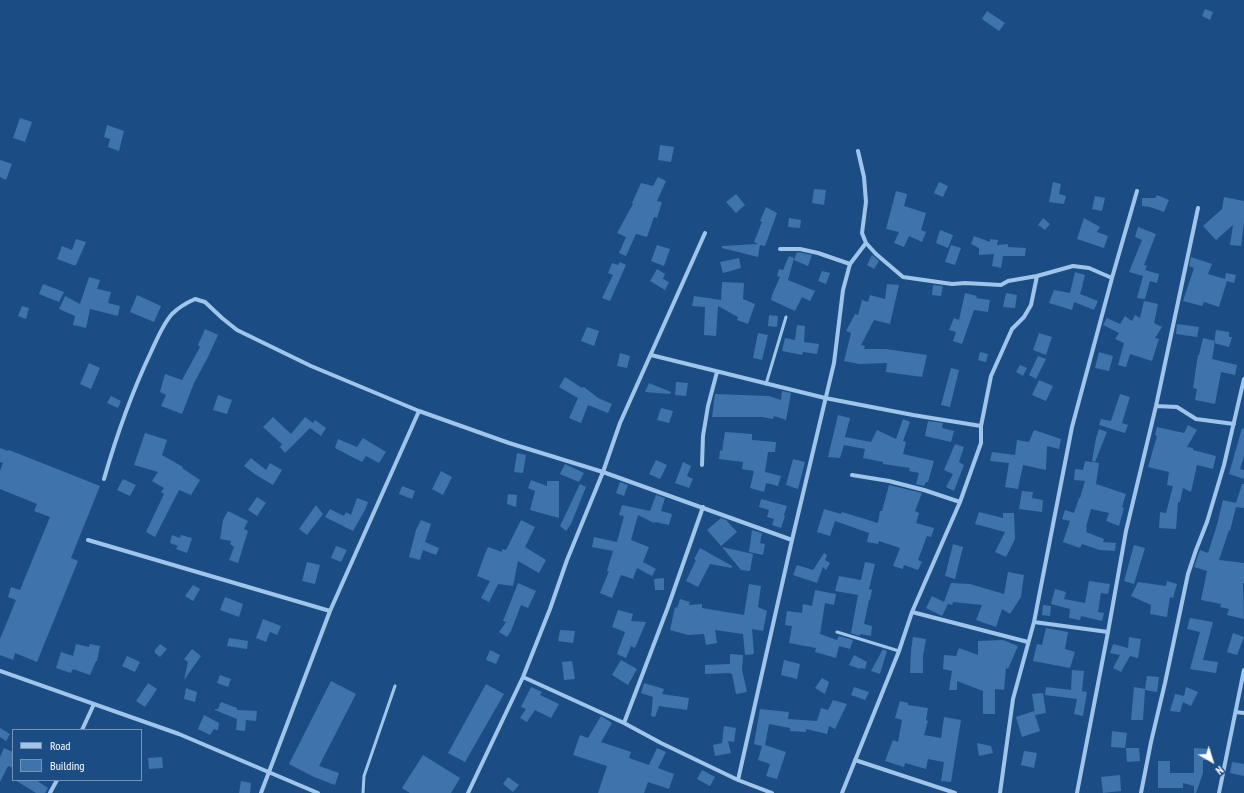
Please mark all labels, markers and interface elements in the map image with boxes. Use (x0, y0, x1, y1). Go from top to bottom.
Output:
legend (12, 729, 142, 781)
text: Road (50, 738, 70, 753)
north arrow (1192, 741, 1232, 781)
text: Building (50, 758, 85, 773)
text: N (1213, 763, 1226, 778)

